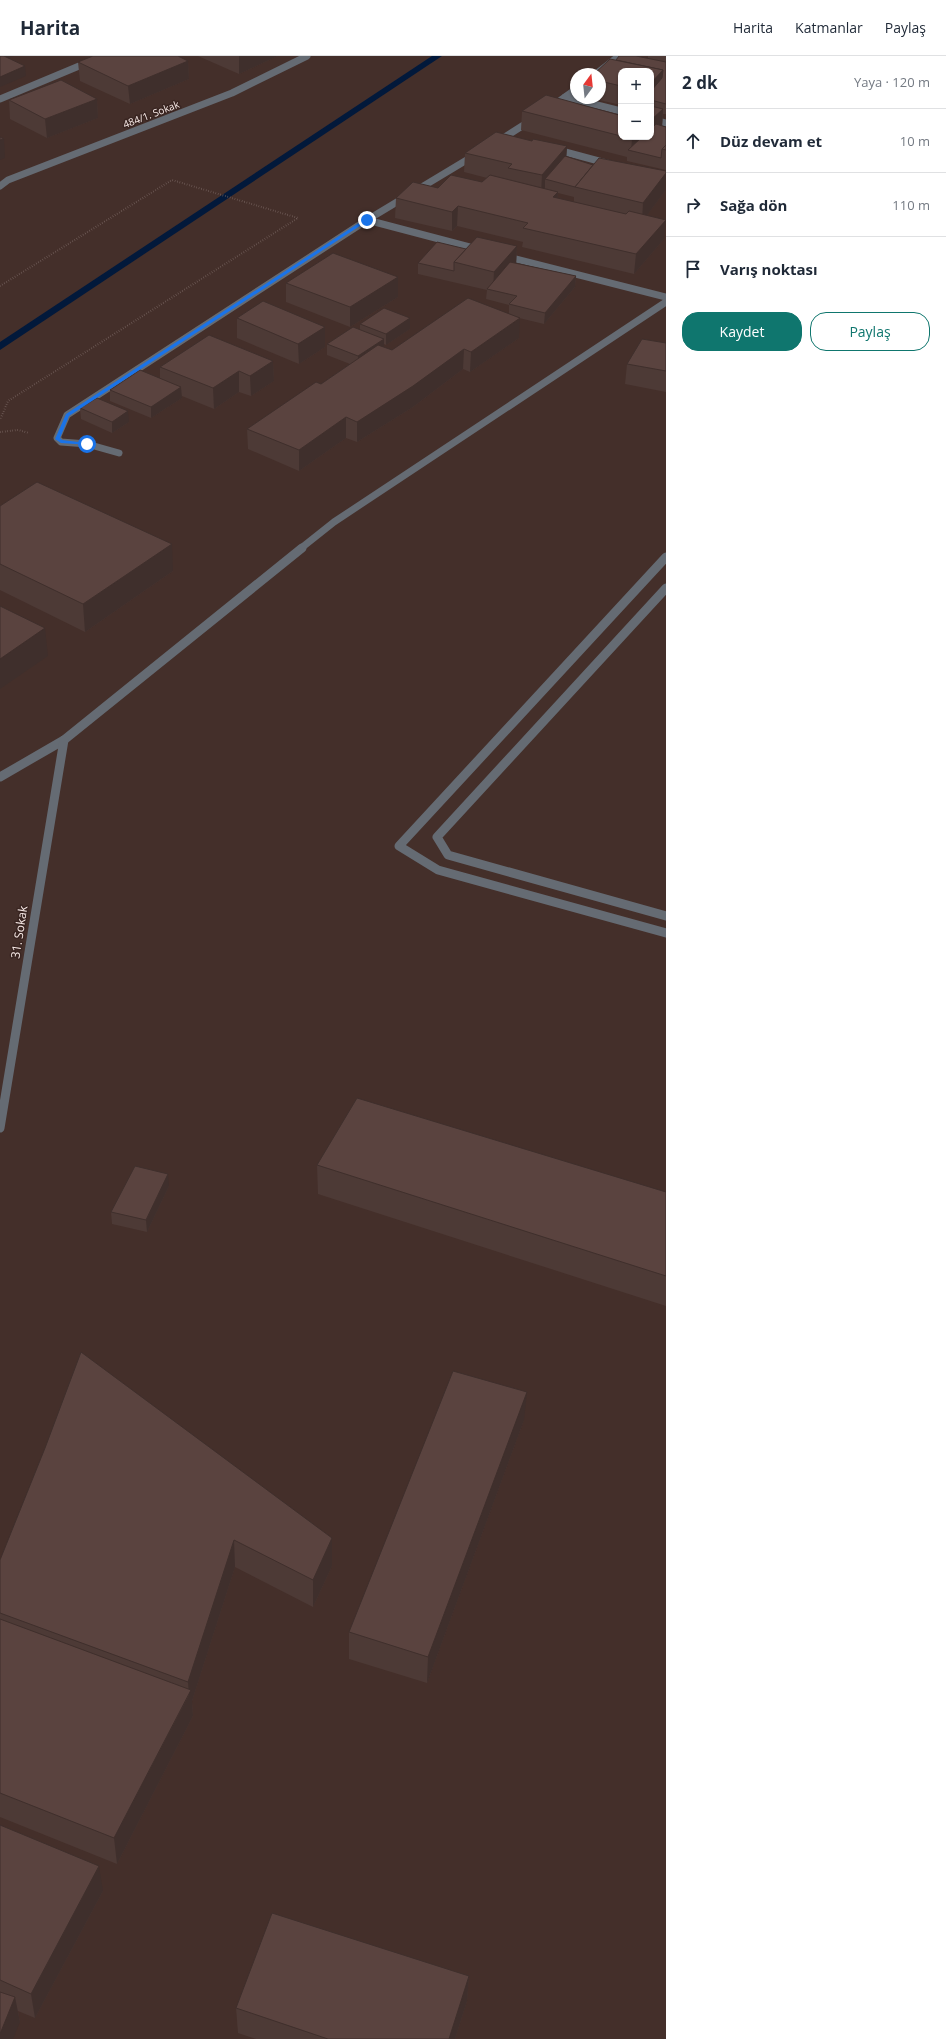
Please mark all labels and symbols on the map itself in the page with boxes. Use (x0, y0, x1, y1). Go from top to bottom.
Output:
north arrow (570, 68, 606, 104)
street label: 484/1. Sokak (121, 97, 182, 131)
route end (358, 211, 376, 229)
route start (78, 435, 96, 453)
street label: 31. Sokak (6, 904, 32, 960)

